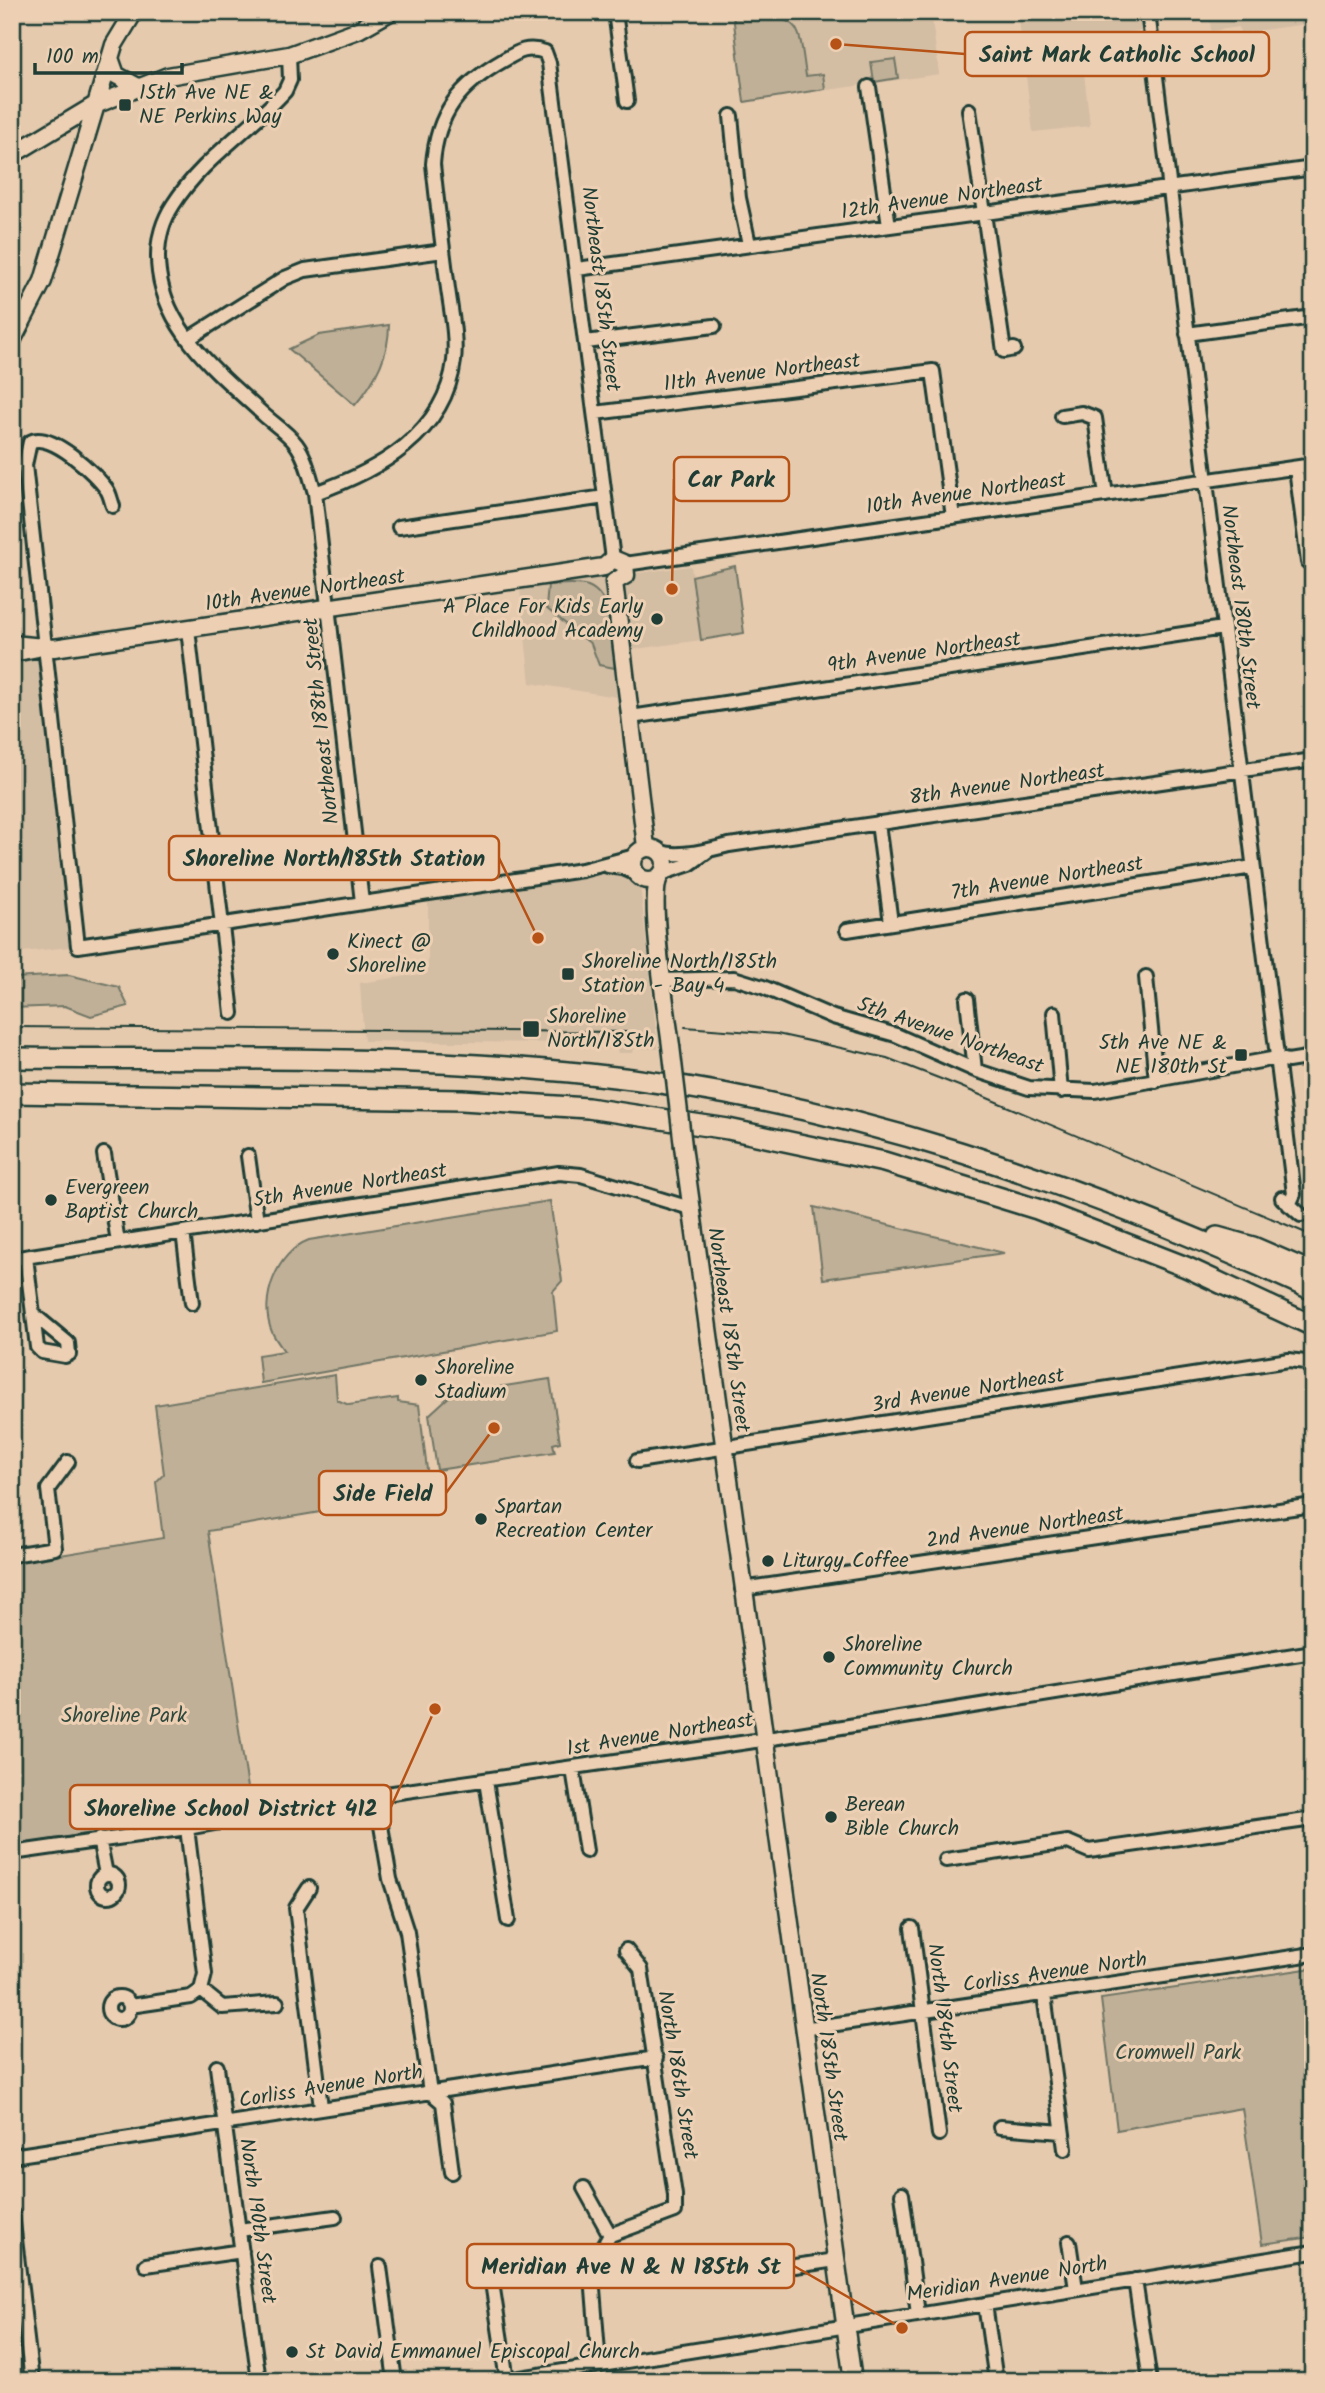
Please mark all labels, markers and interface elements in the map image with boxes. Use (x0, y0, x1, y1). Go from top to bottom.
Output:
scale bar (35, 32, 182, 76)
callout: Saint Mark Catholic School (965, 32, 1269, 76)
text: Saint Mark Catholic School (979, 38, 1256, 74)
text: 100 m (46, 41, 99, 74)
place label: 15th Ave NE & NE Perkins Way (139, 77, 281, 134)
marker: 15th Ave NE & NE Perkins Way (117, 97, 133, 113)
street label: 12th Avenue Northeast (839, 168, 1046, 229)
street label: Northeast 185th Street (571, 185, 629, 394)
street label: 11th Avenue Northeast (662, 344, 863, 401)
callout: Car Park (674, 457, 789, 501)
text: Car Park (687, 463, 775, 499)
street label: 10th Avenue Northeast (864, 464, 1069, 524)
street label: Northeast 180th Street (1211, 503, 1269, 712)
street label: 10th Avenue Northeast (203, 561, 408, 621)
place label: A Place For Kids Early Childhood Academy (443, 591, 643, 648)
marker: A Place For Kids Early Childhood Academy (649, 611, 665, 627)
street label: Northeast 188th Street (295, 615, 349, 826)
street label: 9th Avenue Northeast (825, 623, 1024, 683)
street label: 8th Avenue Northeast (907, 755, 1108, 815)
callout: Shoreline North/185th Station (169, 836, 499, 880)
text: Shoreline North/185th Station (183, 842, 485, 878)
street label: 7th Avenue Northeast (949, 847, 1146, 910)
place label: Kinect @ Shoreline (347, 926, 431, 983)
marker: Kinect @ Shoreline (325, 946, 341, 962)
place label: Shoreline North/185th Station - Bay 4 (582, 946, 777, 1003)
marker: Shoreline North/185th Station - Bay 4 (560, 966, 576, 982)
street label: 5th Avenue Northeast (852, 989, 1049, 1084)
place label: Shoreline North/185th (547, 1001, 654, 1058)
marker: Shoreline North/185th (521, 1019, 541, 1039)
place label: 5th Ave NE & NE 180th St (1099, 1027, 1228, 1084)
marker: 5th Ave NE & NE 180th St (1233, 1047, 1249, 1063)
street label: 5th Avenue Northeast (251, 1154, 450, 1218)
place label: Evergreen Baptist Church (65, 1172, 198, 1229)
marker: Evergreen Baptist Church (43, 1192, 59, 1208)
street label: Northeast 185th Street (697, 1225, 759, 1435)
place label: Shoreline Stadium (435, 1352, 515, 1409)
street label: 3rd Avenue Northeast (869, 1359, 1068, 1423)
marker: Shoreline Stadium (413, 1372, 429, 1388)
callout: Side Field (319, 1471, 446, 1515)
text: Side Field (333, 1477, 433, 1513)
place label: Spartan Recreation Center (495, 1491, 653, 1548)
street label: 2nd Avenue Northeast (924, 1498, 1127, 1558)
marker: Spartan Recreation Center (473, 1511, 489, 1527)
place label: Liturgy Coffee (782, 1545, 909, 1578)
marker: Liturgy Coffee (760, 1553, 776, 1569)
place label: Shoreline Community Church (843, 1629, 1013, 1686)
marker: Shoreline Community Church (821, 1649, 837, 1665)
park label: Shoreline Park (61, 1700, 187, 1733)
street label: 1st Avenue Northeast (564, 1704, 757, 1766)
callout: Shoreline School District 412 (70, 1785, 391, 1829)
place label: Berean Bible Church (845, 1789, 959, 1846)
text: Shoreline School District 412 (84, 1792, 378, 1828)
marker: Berean Bible Church (823, 1809, 839, 1825)
street label: North 184th Street (917, 1941, 971, 2115)
street label: Corliss Avenue North (961, 1944, 1149, 2002)
street label: North 185th Street (800, 1970, 856, 2144)
street label: North 186th Street (647, 1988, 707, 2163)
park label: Cromwell Park (1115, 2037, 1241, 2070)
street label: Corliss Avenue North (237, 2056, 425, 2118)
street label: North 190th Street (229, 2136, 285, 2307)
callout: Meridian Ave N & N 185th St (467, 2244, 794, 2288)
street label: Meridian Avenue North (904, 2248, 1110, 2312)
text: Meridian Ave N & N 185th St (481, 2250, 782, 2286)
place label: St David Emmanuel Episcopal Church (306, 2336, 640, 2369)
marker: St David Emmanuel Episcopal Church (284, 2344, 300, 2360)

